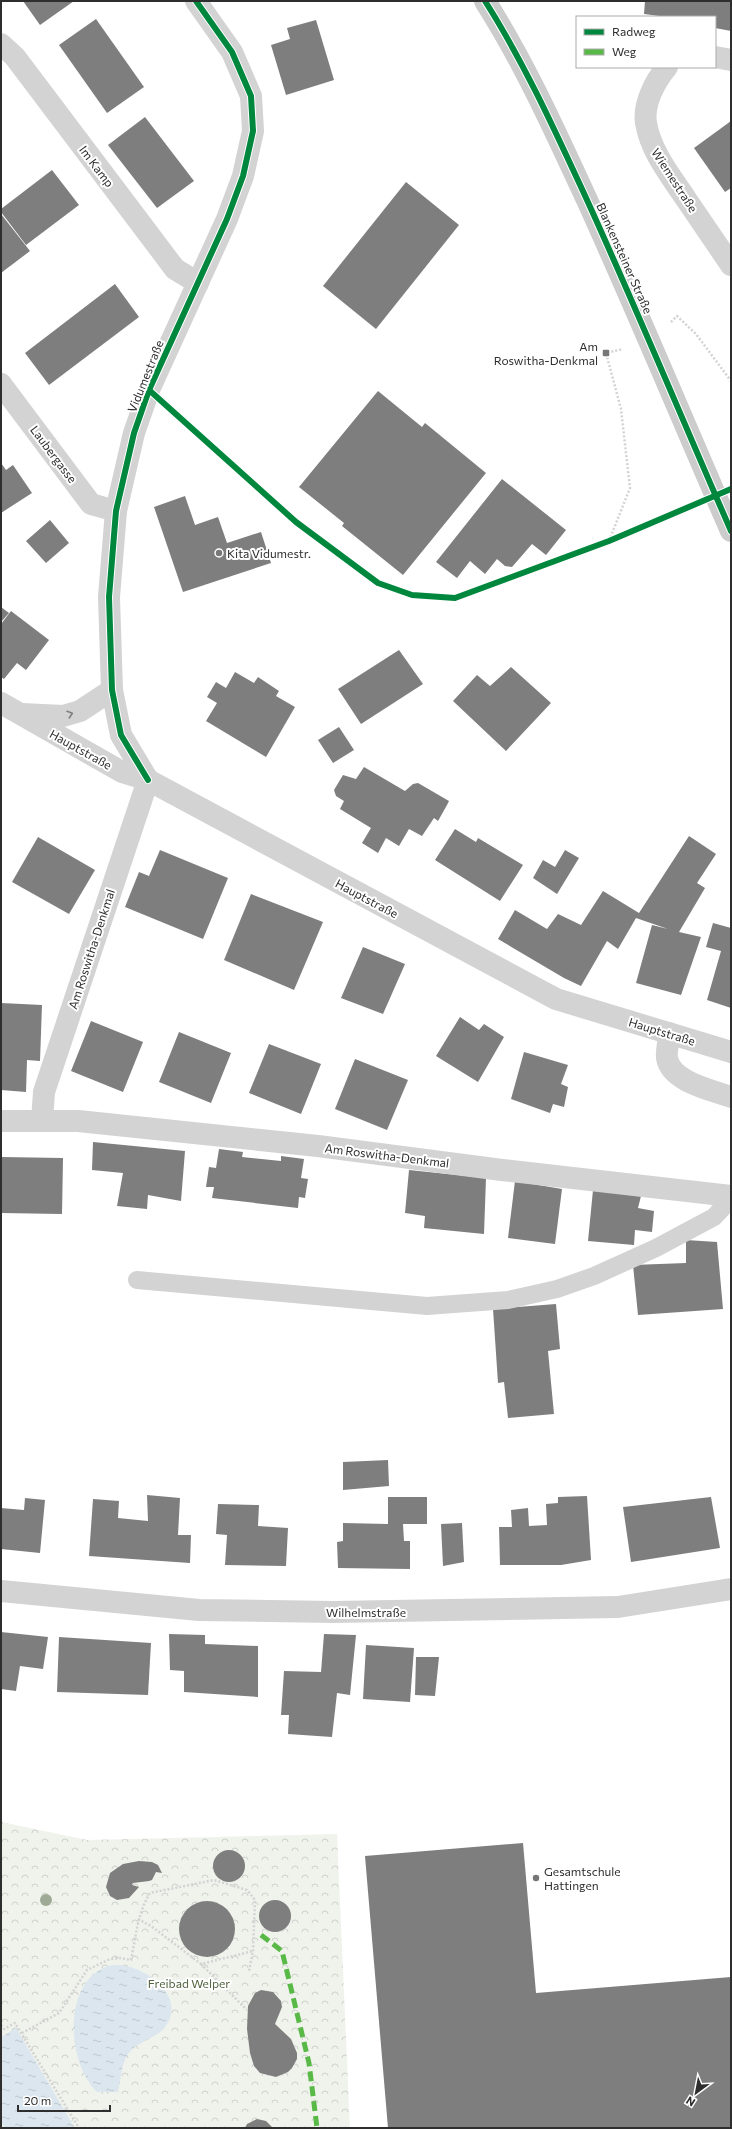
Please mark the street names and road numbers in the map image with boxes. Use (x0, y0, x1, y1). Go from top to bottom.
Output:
street label: Im Kamp (77, 143, 117, 189)
street label: Wiemestraße (649, 145, 701, 215)
street label: Blankensteiner Straße (594, 200, 656, 316)
street label: Vidumestraße (124, 338, 166, 414)
street label: Laubergasse (28, 423, 80, 485)
street label: Hauptstraße (48, 726, 114, 772)
street label: Hauptstraße (333, 876, 401, 920)
street label: Am Roswitha-Denkmal (65, 887, 117, 1011)
street label: Hauptstraße (627, 1014, 697, 1048)
street label: Am Roswitha-Denkmal (324, 1140, 450, 1170)
street label: Wilhelmstraße (326, 1605, 406, 1619)

